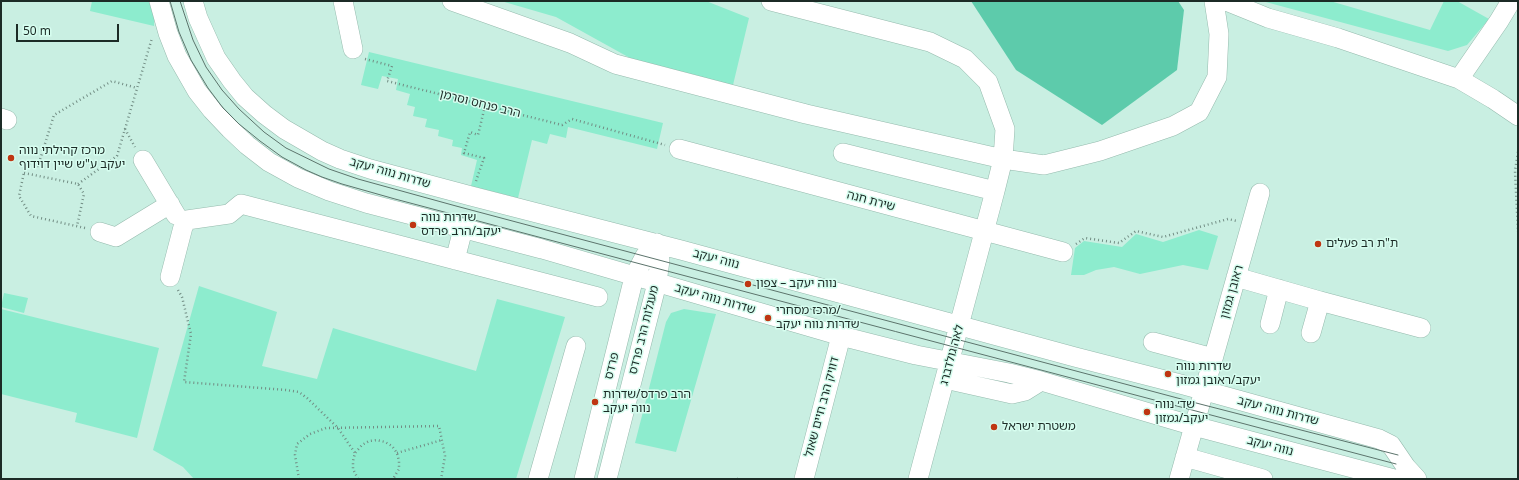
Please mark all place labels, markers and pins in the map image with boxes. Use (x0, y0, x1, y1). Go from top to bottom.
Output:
place label: מרכז קהילתי נווה יעקב ע"ש שיין דוידוף (19, 144, 125, 172)
marker: מרכז קהילתי נווה יעקב ע"ש שיין דוידוף (6, 153, 16, 163)
place label: שדרות נווה יעקב/הרב פרדס (421, 211, 501, 239)
marker: שדרות נווה יעקב/הרב פרדס (408, 220, 418, 230)
place label: ת"ת רב פעלים (1326, 237, 1398, 251)
marker: ת"ת רב פעלים (1313, 239, 1323, 249)
place label: נווה יעקב – צפון (756, 277, 837, 291)
marker: נווה יעקב – צפון (743, 279, 753, 289)
place label: מרכז מסחרי/ שדרות נווה יעקב (776, 304, 860, 332)
marker: מרכז מסחרי/ שדרות נווה יעקב (763, 313, 773, 323)
place label: שדרות נווה יעקב/ראובן גמזון (1176, 360, 1261, 388)
marker: שדרות נווה יעקב/ראובן גמזון (1163, 369, 1173, 379)
place label: הרב פרדס/שדרות נווה יעקב (603, 388, 691, 416)
marker: הרב פרדס/שדרות נווה יעקב (590, 397, 600, 407)
place label: שד׳ נווה יעקב/גמזון (1155, 398, 1208, 426)
marker: שד׳ נווה יעקב/גמזון (1142, 407, 1152, 417)
place label: משטרת ישראל (1002, 420, 1076, 434)
marker: משטרת ישראל (989, 422, 999, 432)

